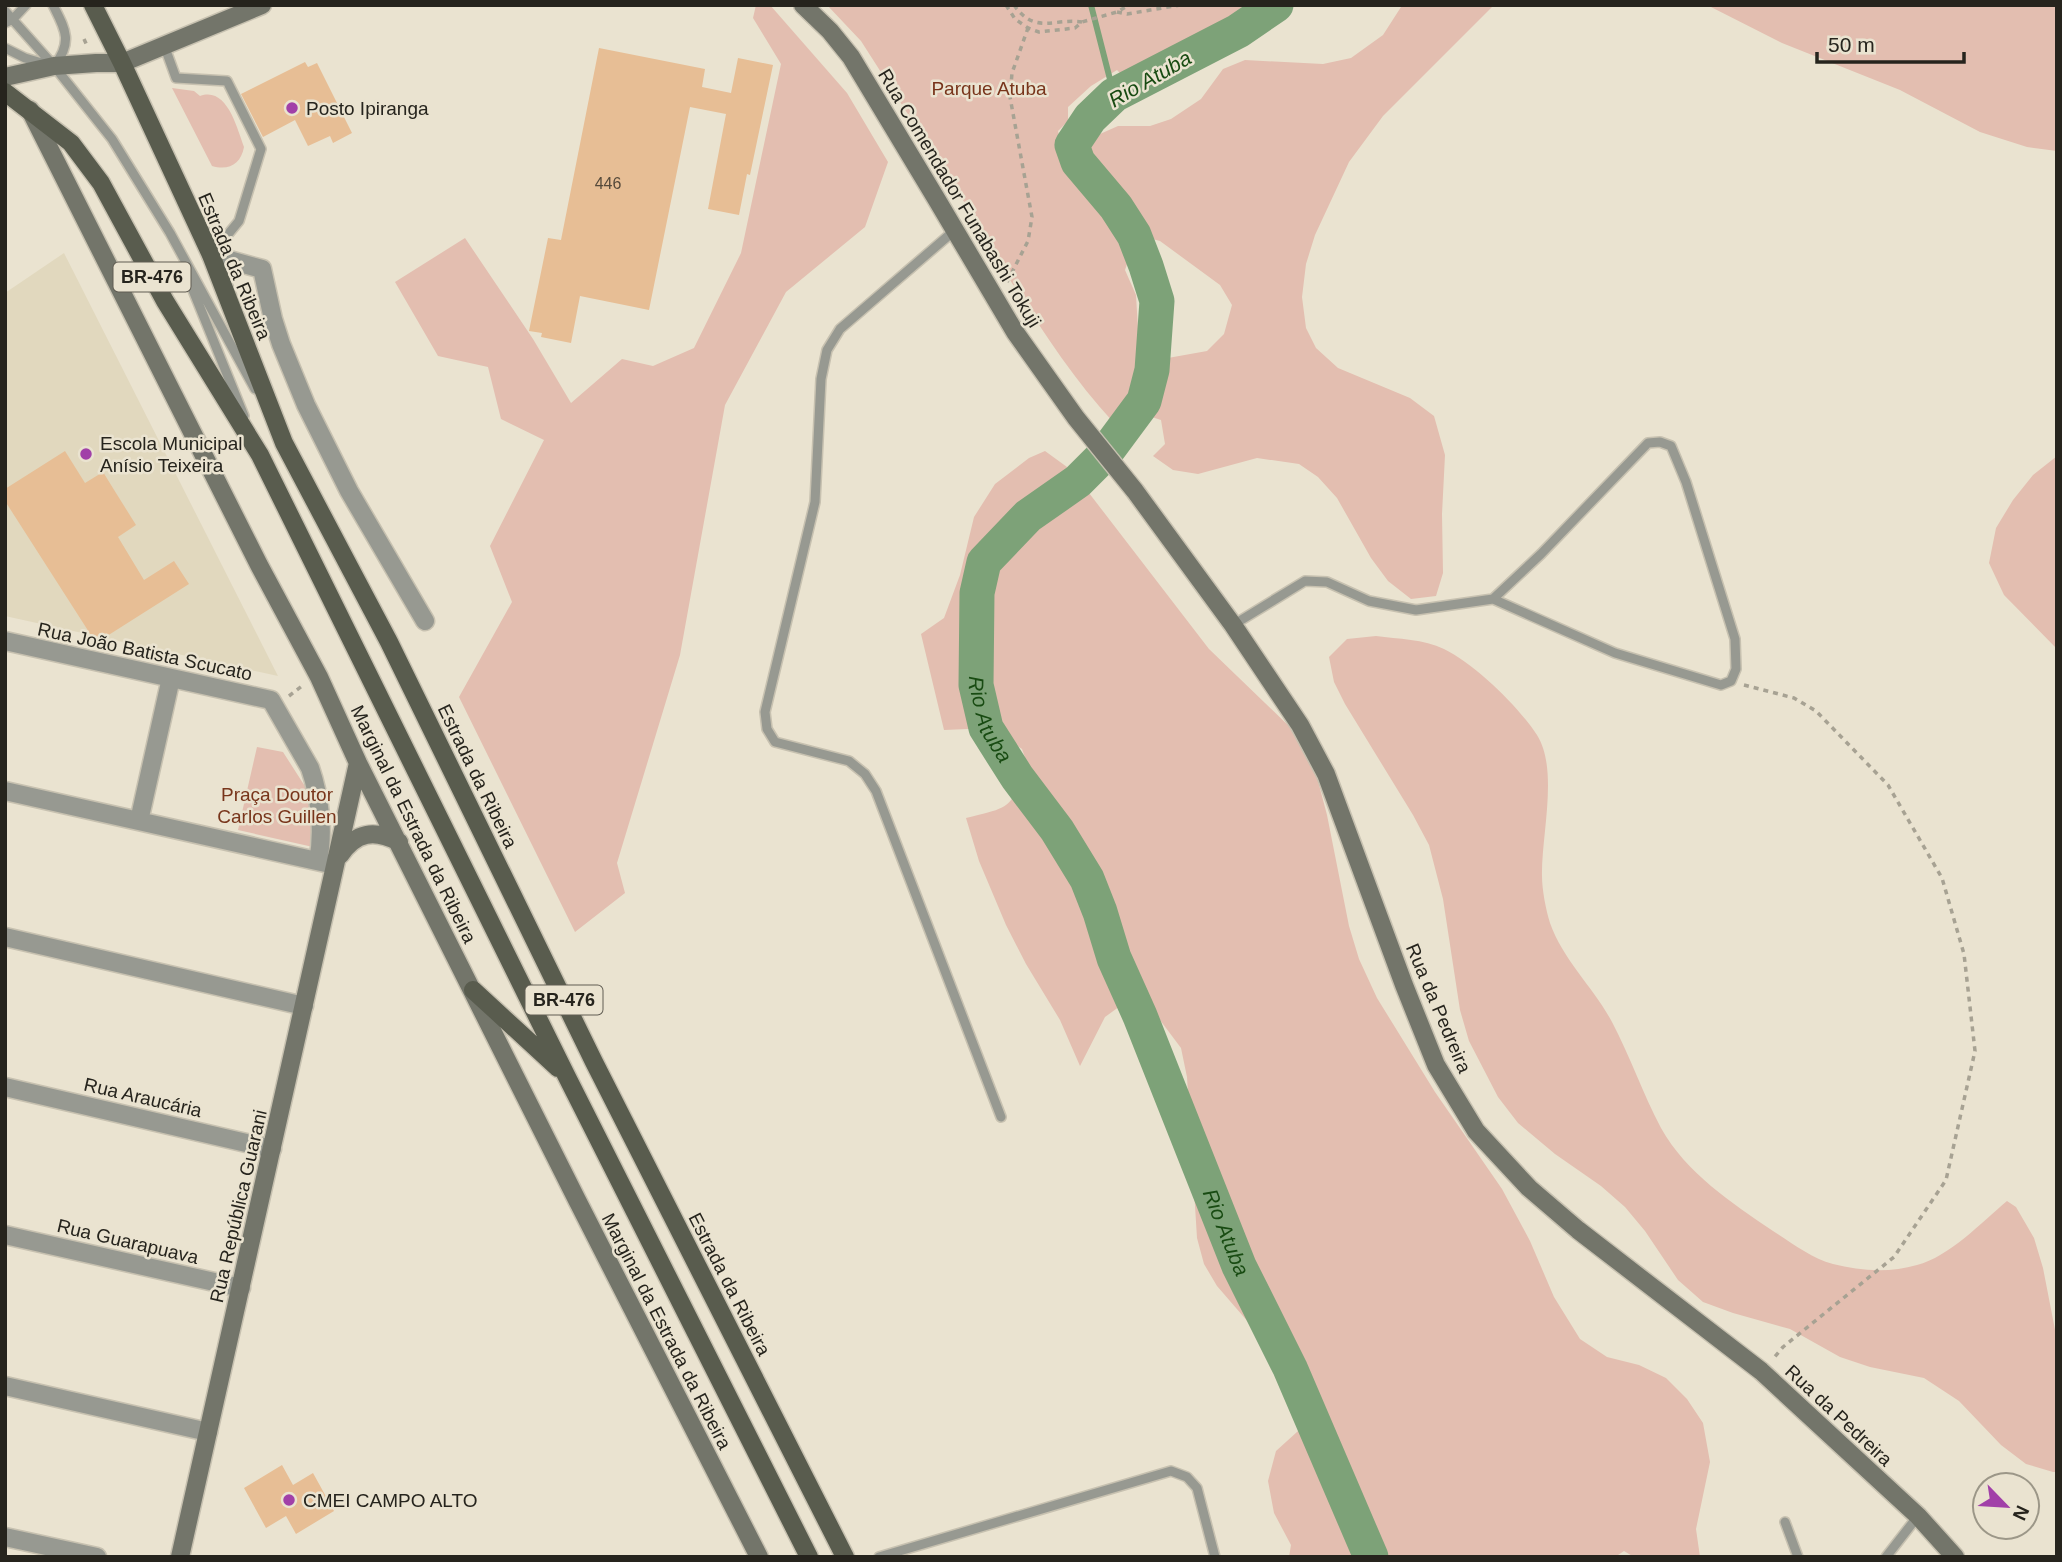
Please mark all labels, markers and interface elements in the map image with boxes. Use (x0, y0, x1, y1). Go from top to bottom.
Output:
scale bar (1817, 21, 1964, 65)
text: 50 m (1828, 33, 1875, 56)
water label: Rio Atuba (1104, 46, 1195, 111)
street label: Rua Comendador Funabashi Tokuji (874, 65, 1045, 331)
park label: Parque Atuba (931, 78, 1047, 99)
place label: Posto Ipiranga (306, 98, 429, 119)
marker: Posto Ipiranga (284, 100, 300, 116)
house number: 446 (595, 175, 621, 192)
street label: Estrada da Ribeira (194, 190, 275, 343)
road number: BR-476 (114, 262, 190, 292)
place label: Escola Municipal Anísio Teixeira (100, 433, 243, 476)
marker: Escola Municipal Anísio Teixeira (78, 446, 94, 462)
street label: Rua João Batista Scucato (36, 618, 254, 684)
water label: Rio Atuba (965, 676, 1017, 766)
street label: Estrada da Ribeira (434, 701, 522, 852)
street label: Marginal da Estrada da Ribeira (347, 702, 481, 947)
park label: Praça Doutor Carlos Guillen (217, 784, 337, 827)
street label: Rua da Pedreira (1402, 940, 1475, 1076)
road number: BR-476 (526, 986, 602, 1015)
street label: Rua Araucária (82, 1074, 204, 1121)
street label: Rua República Guarani (206, 1108, 271, 1305)
water label: Rio Atuba (1199, 1186, 1254, 1280)
street label: Estrada da Ribeira (684, 1209, 775, 1359)
street label: Marginal da Estrada da Ribeira (598, 1210, 736, 1453)
street label: Rua Guarapuava (55, 1215, 201, 1268)
street label: Rua da Pedreira (1781, 1361, 1897, 1471)
north arrow (1971, 1471, 2041, 1541)
place label: CMEI CAMPO ALTO (303, 1490, 478, 1511)
marker: CMEI CAMPO ALTO (281, 1492, 297, 1508)
text: N (2009, 1502, 2033, 1524)

